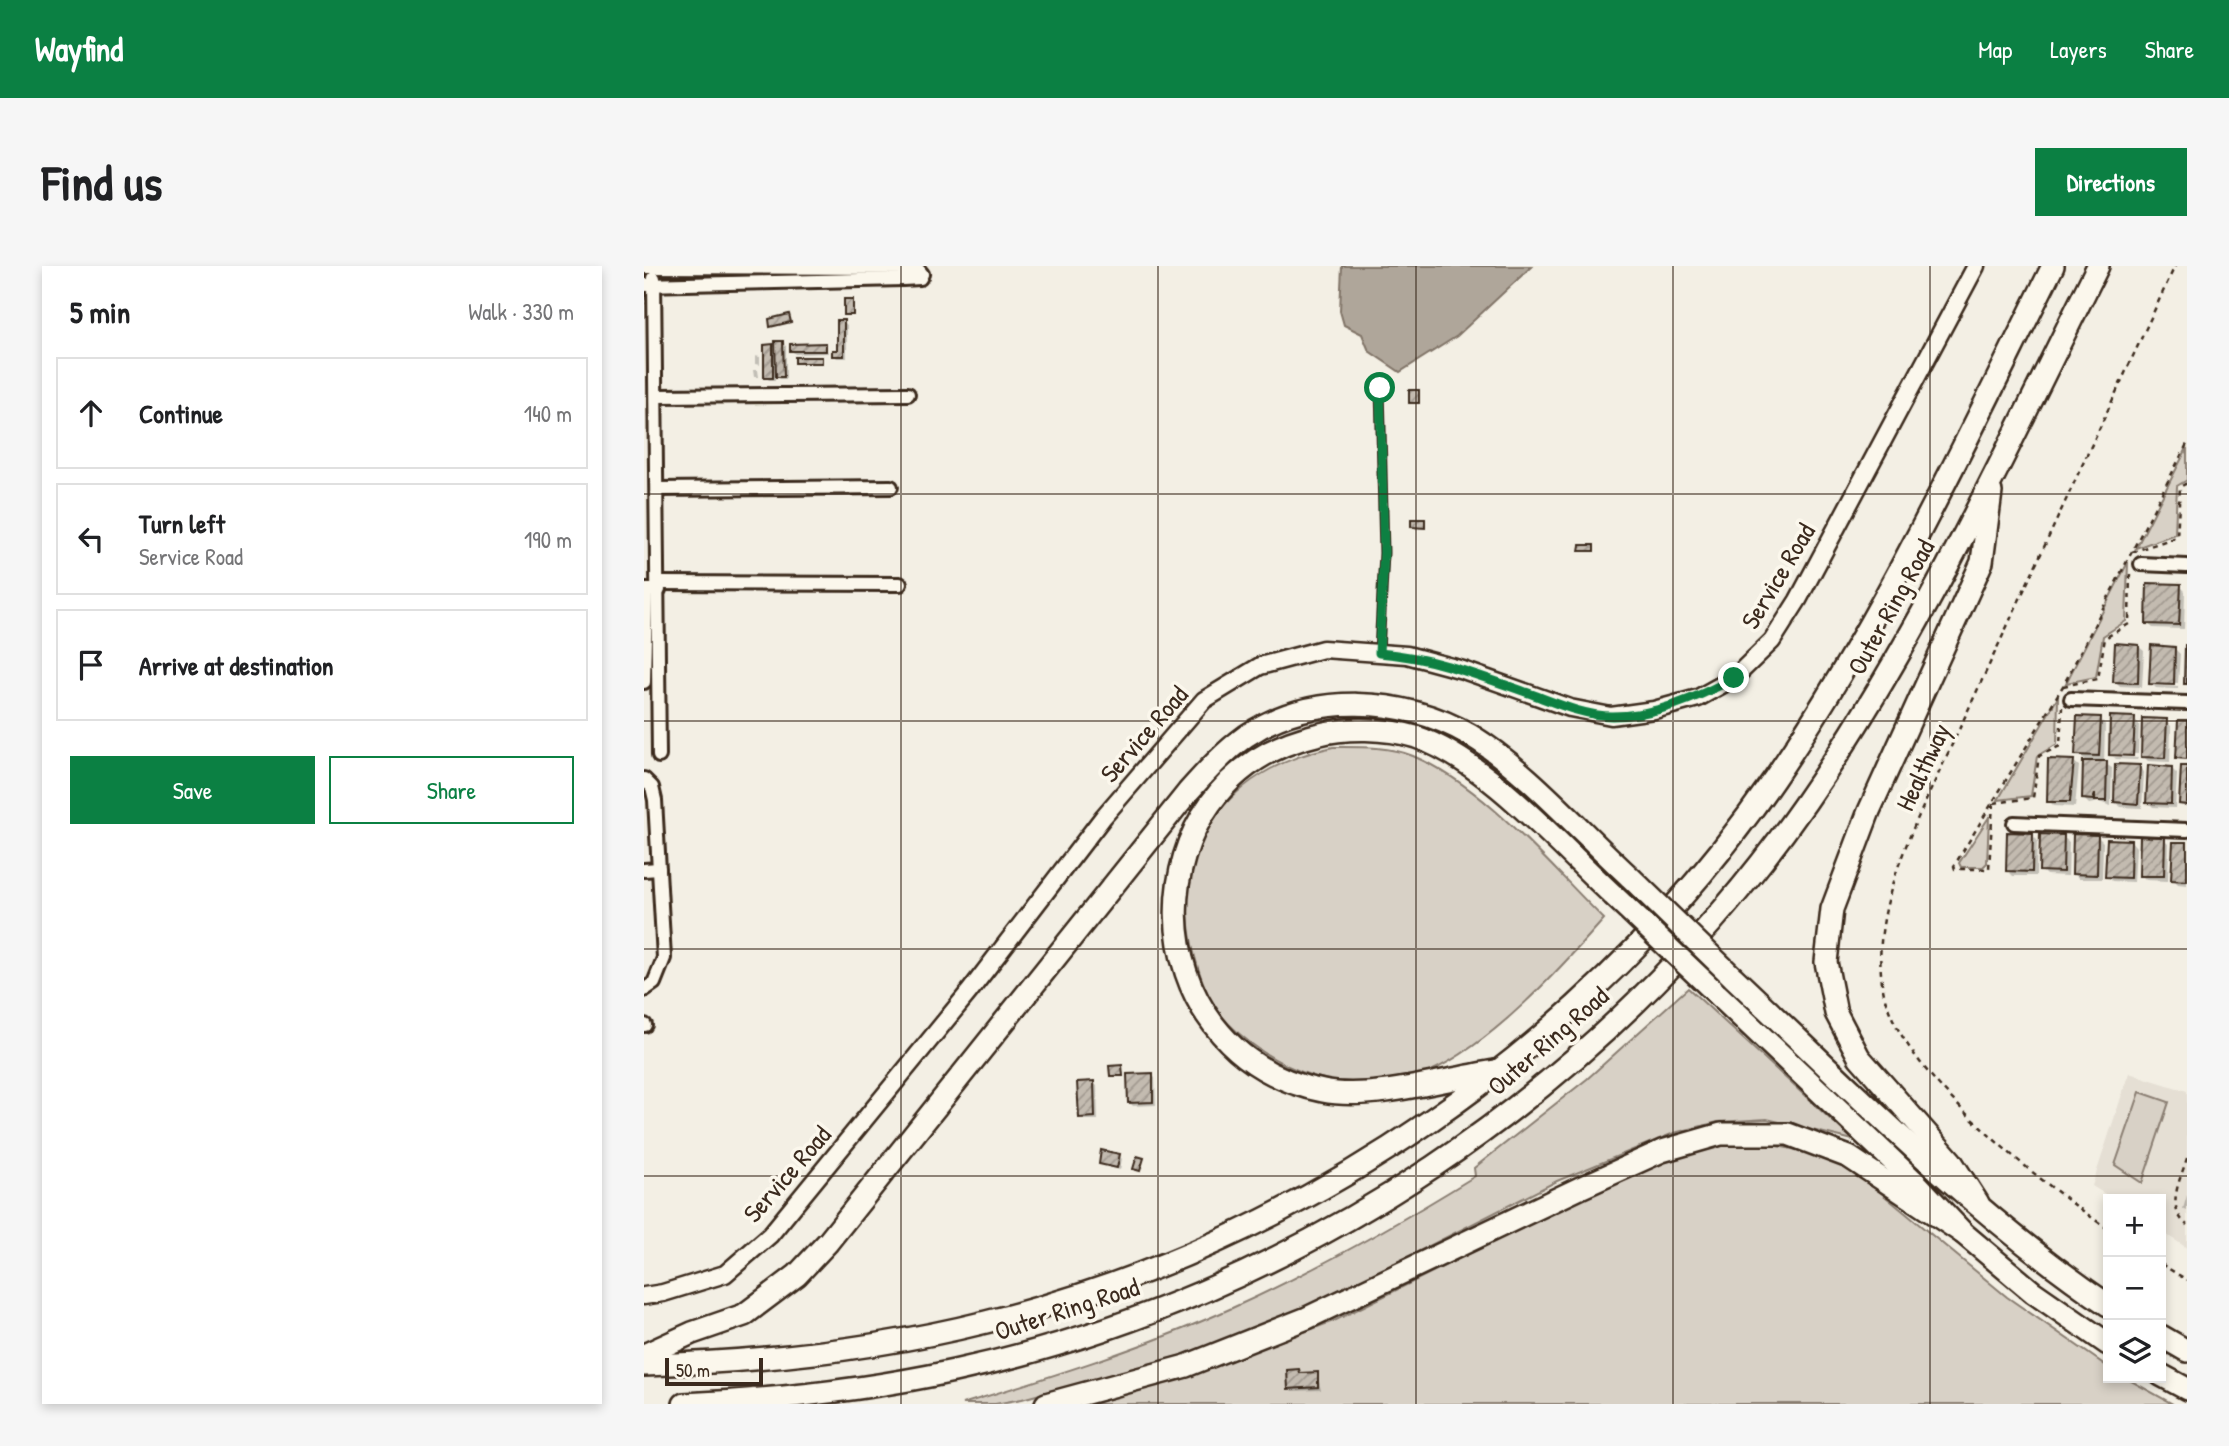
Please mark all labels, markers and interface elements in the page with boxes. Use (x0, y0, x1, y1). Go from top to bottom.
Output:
text: Wayfind (35, 27, 123, 71)
text: Map (1978, 33, 2012, 65)
text: Layers (2050, 33, 2107, 65)
text: Share (2145, 33, 2194, 65)
button: Directions (2035, 148, 2187, 216)
text: Find us (42, 149, 162, 215)
text: 5 min (70, 292, 130, 332)
text: Walk · 330 m (468, 296, 574, 327)
route start (1364, 372, 1395, 403)
icon: ahead (72, 394, 110, 432)
text: Continue (139, 396, 223, 431)
text: 140 m (524, 398, 572, 429)
text: Turn left (139, 506, 225, 541)
street label: Service Road (1732, 516, 1823, 635)
icon: left (72, 520, 110, 558)
text: 190 m (524, 524, 572, 555)
street label: Outer Ring Road (1839, 533, 1942, 681)
text: Service Road (139, 541, 243, 572)
icon: arrive (72, 646, 110, 684)
text: Arrive at destination (139, 648, 334, 683)
route end (1718, 662, 1749, 693)
street label: Service Road (1092, 678, 1195, 790)
street label: Healthway (1887, 717, 1958, 816)
button: Save (70, 756, 315, 824)
button: Share (329, 756, 574, 824)
street label: Outer Ring Road (1480, 978, 1616, 1103)
street label: Service Road (735, 1118, 838, 1230)
map controls (2103, 1194, 2166, 1383)
button: + (2103, 1194, 2166, 1257)
button: − (2103, 1257, 2166, 1320)
street label: Outer Ring Road (990, 1269, 1143, 1348)
button: layers (2103, 1320, 2166, 1383)
scale bar (665, 1355, 763, 1387)
text: 50 m (676, 1357, 710, 1383)

